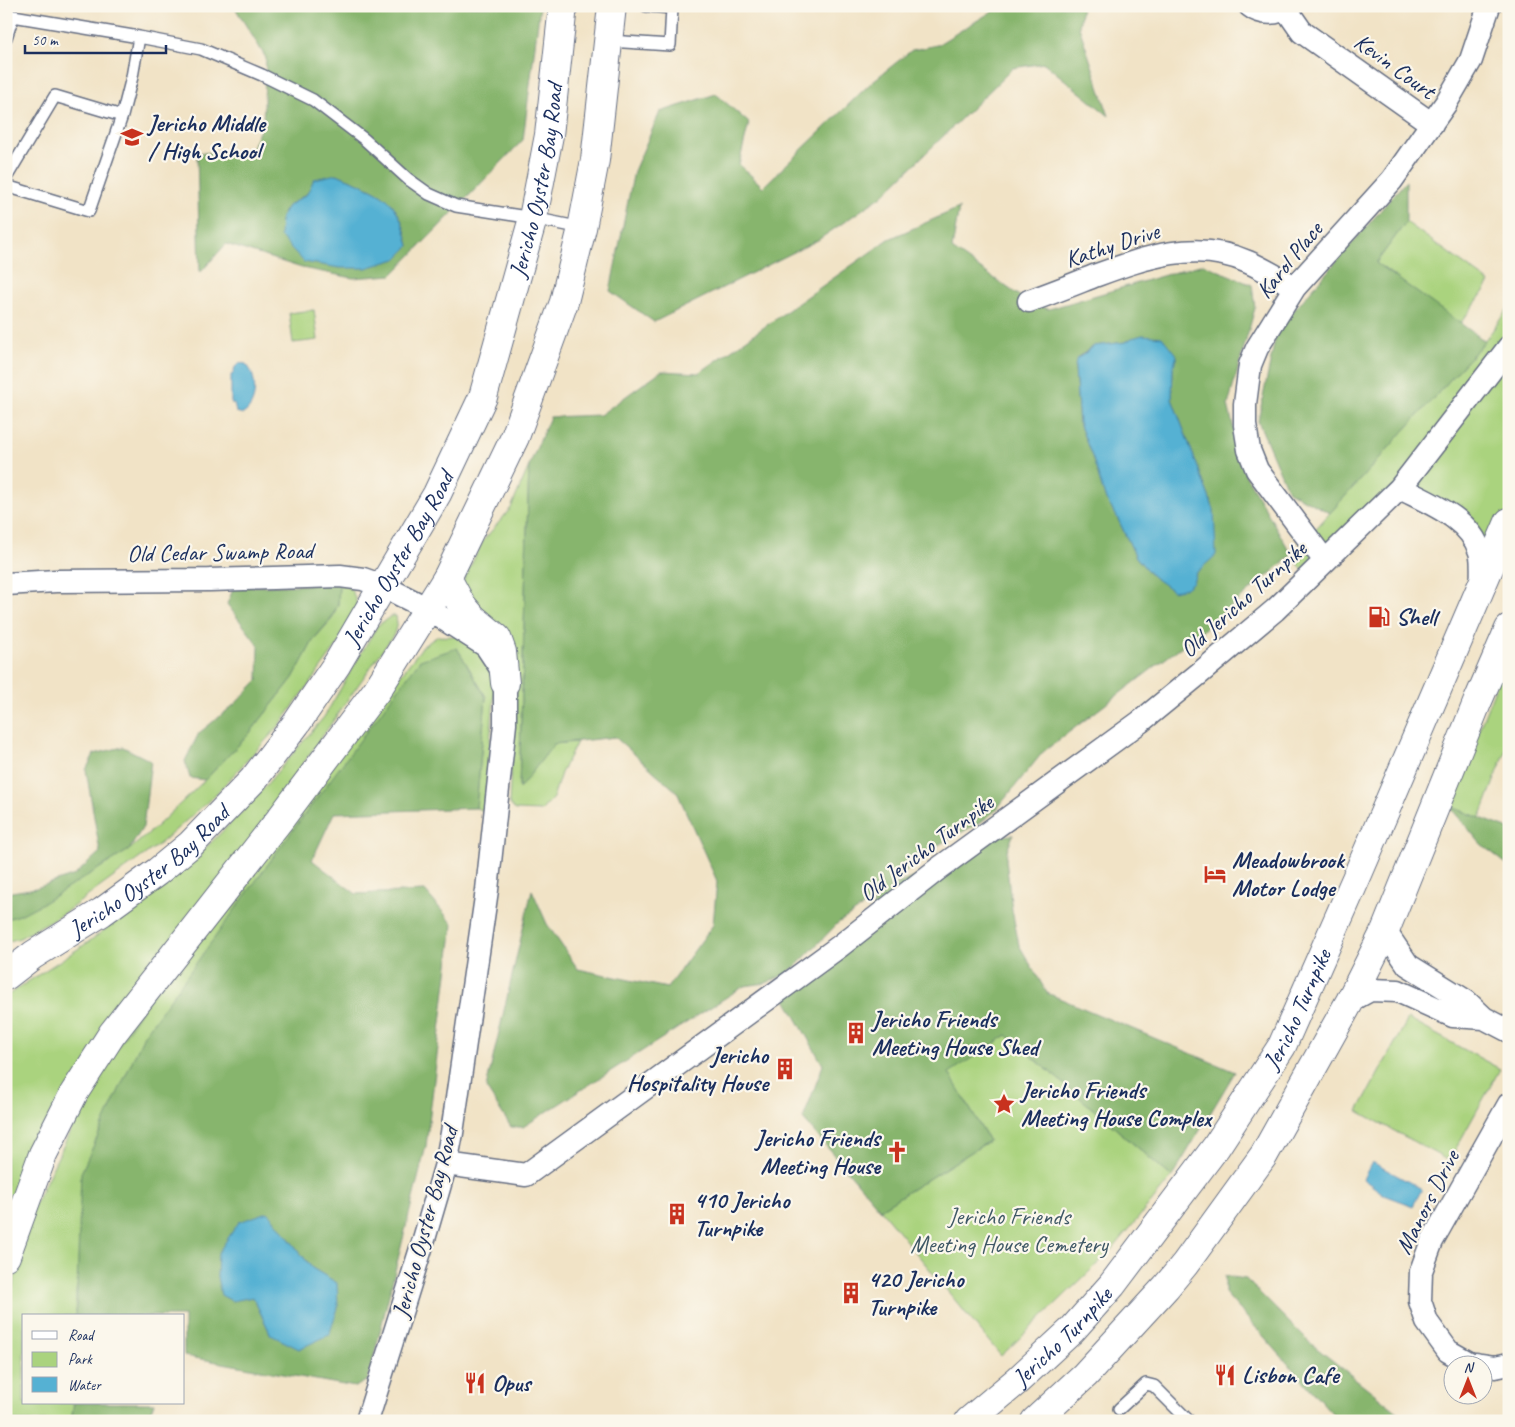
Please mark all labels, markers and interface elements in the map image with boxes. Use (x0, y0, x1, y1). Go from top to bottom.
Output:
scale bar (25, 22, 166, 54)
street label: Kevin Court (1348, 26, 1443, 107)
text: 50 m (32, 31, 59, 50)
street label: Jericho Oyster Bay Road (502, 78, 570, 282)
place label: Jericho Middle / High School (146, 108, 267, 166)
school or university icon: Jericho Middle / High School (119, 124, 145, 150)
street label: Karol Place (1249, 214, 1330, 304)
street label: Kathy Drive (1061, 215, 1165, 274)
street label: Jericho Oyster Bay Road (335, 463, 462, 652)
street label: Old Jericho Turnpike (1173, 533, 1314, 664)
street label: Old Cedar Swamp Road (127, 535, 317, 569)
place label: Shell (1396, 602, 1441, 632)
fuel station icon: Shell (1366, 604, 1392, 630)
street label: Old Jericho Turnpike (853, 786, 1001, 908)
street label: Jericho Oyster Bay Road (63, 796, 238, 944)
place label: Meadowbrook Motor Lodge (1232, 845, 1346, 903)
hotel icon: Meadowbrook Motor Lodge (1202, 861, 1228, 887)
street label: Jericho Turnpike (1255, 942, 1339, 1076)
place label: Jericho Friends Meeting House Shed (870, 1004, 1042, 1062)
building icon: Jericho Friends Meeting House Shed (843, 1020, 869, 1046)
place label: Jericho Hospitality House (627, 1040, 770, 1098)
building icon: Jericho Hospitality House (772, 1056, 798, 1082)
place label: Jericho Friends Meeting House Complex (1019, 1075, 1214, 1133)
place icon: Jericho Friends Meeting House Complex (991, 1091, 1017, 1117)
street label: Jericho Oyster Bay Road (385, 1120, 466, 1322)
place label: Jericho Friends Meeting House (754, 1123, 883, 1181)
church icon: Jericho Friends Meeting House (884, 1139, 910, 1165)
street label: Manors Drive (1388, 1143, 1467, 1259)
place label: 410 Jericho Turnpike (694, 1185, 792, 1243)
building icon: 410 Jericho Turnpike (664, 1201, 690, 1227)
park label: Jericho Friends Meeting House Cemetery (910, 1201, 1110, 1259)
place label: 420 Jericho Turnpike (868, 1264, 966, 1322)
street label: Jericho Turnpike (1005, 1279, 1120, 1393)
building icon: 420 Jericho Turnpike (838, 1280, 864, 1306)
legend (22, 1314, 185, 1404)
text: Road (68, 1326, 95, 1345)
text: Park (68, 1350, 93, 1369)
north arrow (1442, 1354, 1492, 1404)
text: N (1464, 1359, 1475, 1376)
place label: Lisbon Cafe (1242, 1360, 1340, 1390)
restaurant icon: Lisbon Cafe (1212, 1362, 1238, 1388)
place label: Opus (492, 1368, 533, 1398)
restaurant icon: Opus (462, 1370, 488, 1396)
text: Water (68, 1376, 102, 1395)

